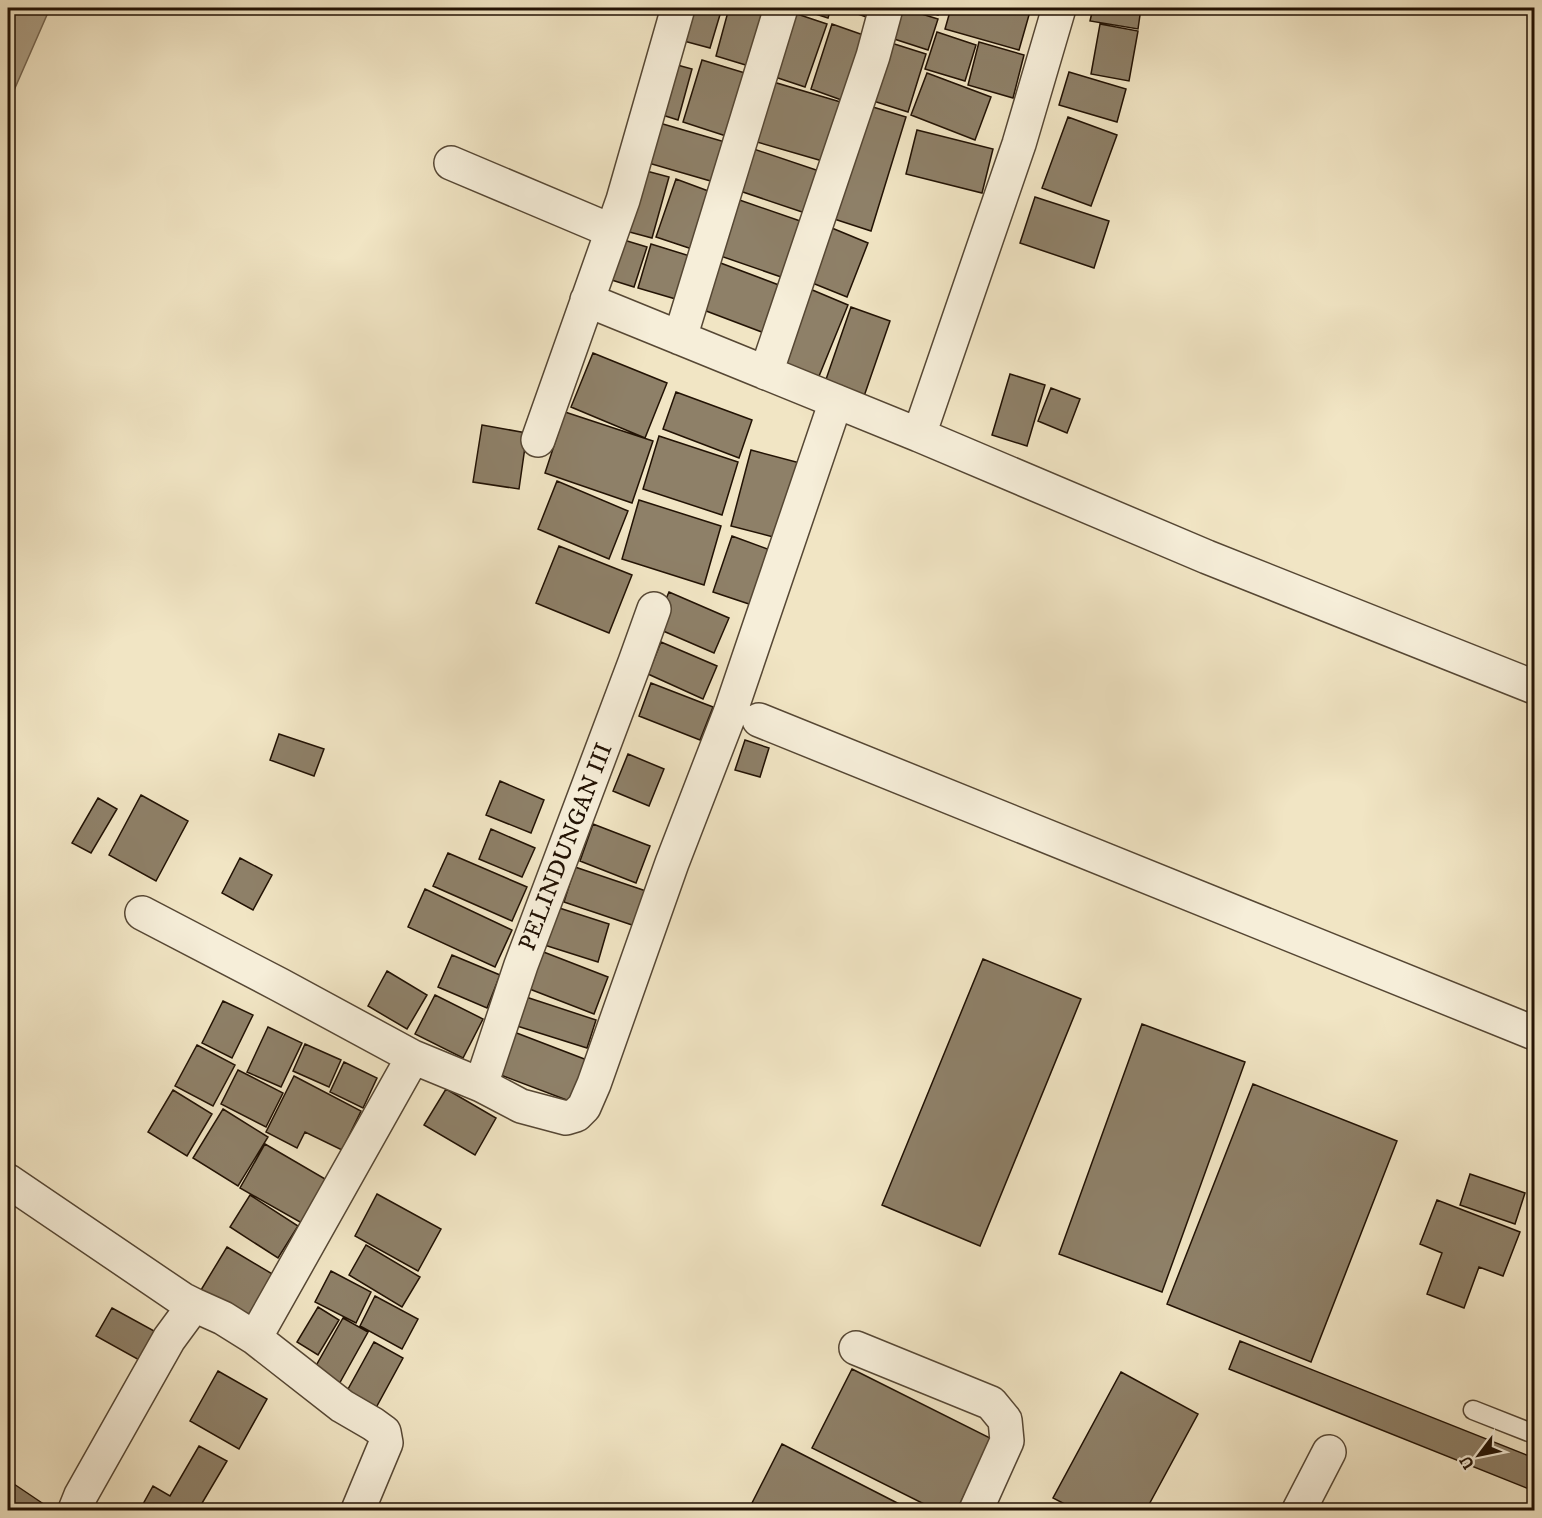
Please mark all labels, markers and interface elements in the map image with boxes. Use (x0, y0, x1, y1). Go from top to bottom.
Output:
street label: PELINDUNGAN III (513, 739, 619, 955)
north arrow (1449, 1425, 1509, 1485)
text: U (1455, 1451, 1479, 1473)

